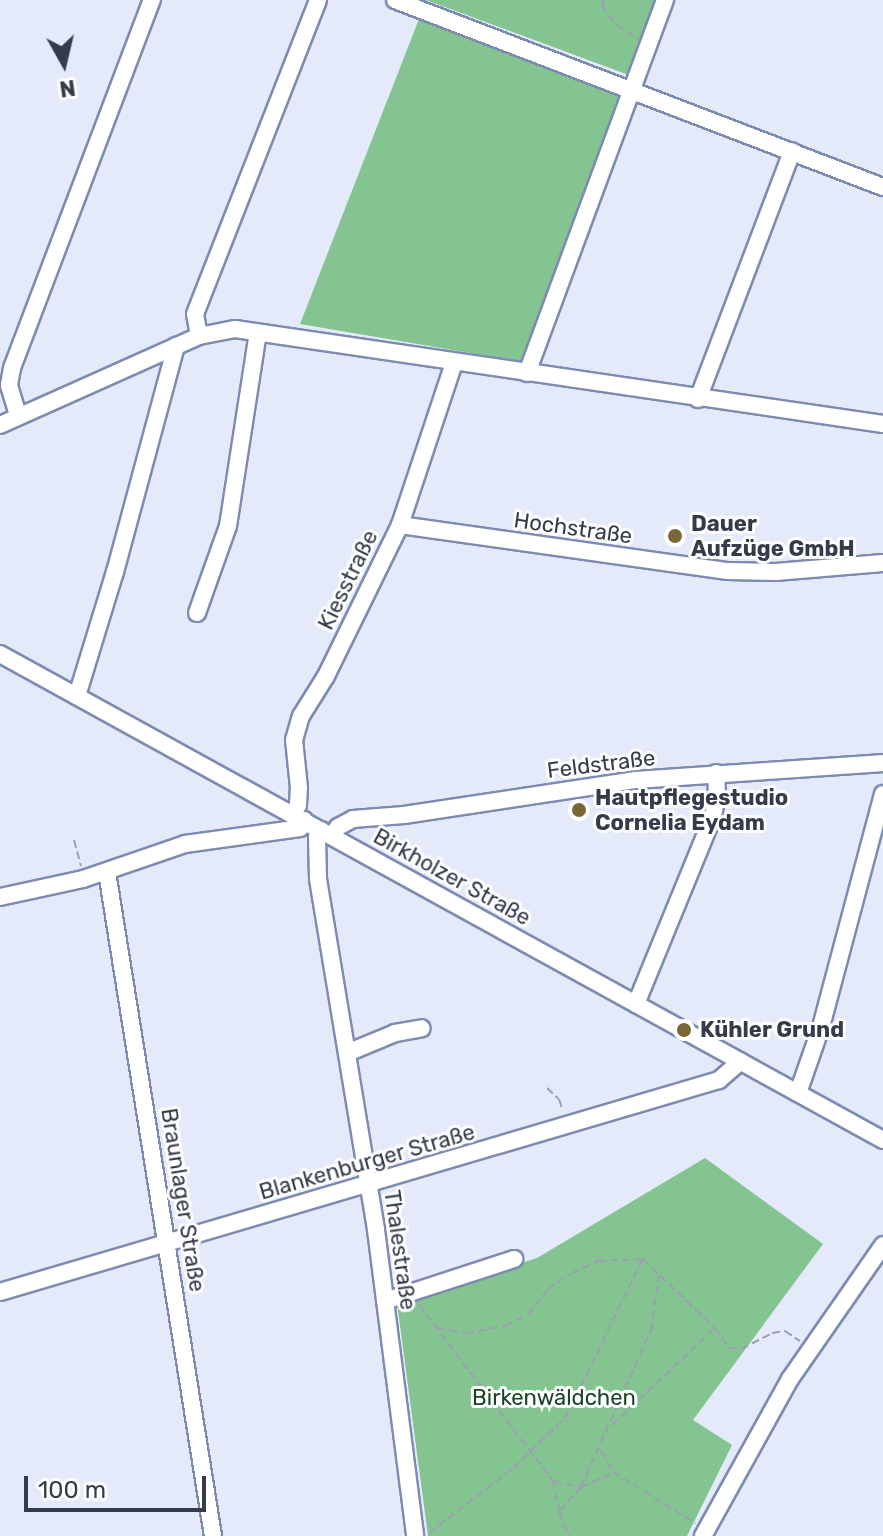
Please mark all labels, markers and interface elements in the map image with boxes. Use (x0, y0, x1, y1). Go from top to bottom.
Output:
north arrow (24, 24, 104, 104)
text: N (58, 74, 77, 103)
street label: Hochstraße (512, 507, 634, 549)
place label: Dauer Aufzüge GmbH (691, 510, 855, 562)
street label: Kiesstraße (313, 526, 383, 634)
marker: Dauer Aufzüge GmbH (666, 527, 684, 545)
street label: Feldstraße (545, 744, 657, 784)
place label: Hautpflegestudio Cornelia Eydam (595, 784, 788, 836)
marker: Hautpflegestudio Cornelia Eydam (570, 801, 588, 819)
street label: Birkholzer Straße (369, 823, 535, 931)
place label: Kühler Grund (700, 1017, 845, 1043)
marker: Kühler Grund (675, 1021, 693, 1039)
street label: Braunlager Straße (155, 1106, 211, 1294)
street label: Blankenburger Straße (256, 1119, 478, 1205)
street label: Thalestraße (379, 1188, 421, 1312)
park label: Birkenwäldchen (472, 1385, 636, 1411)
scale bar (28, 1460, 210, 1510)
text: 100 m (38, 1476, 106, 1504)

